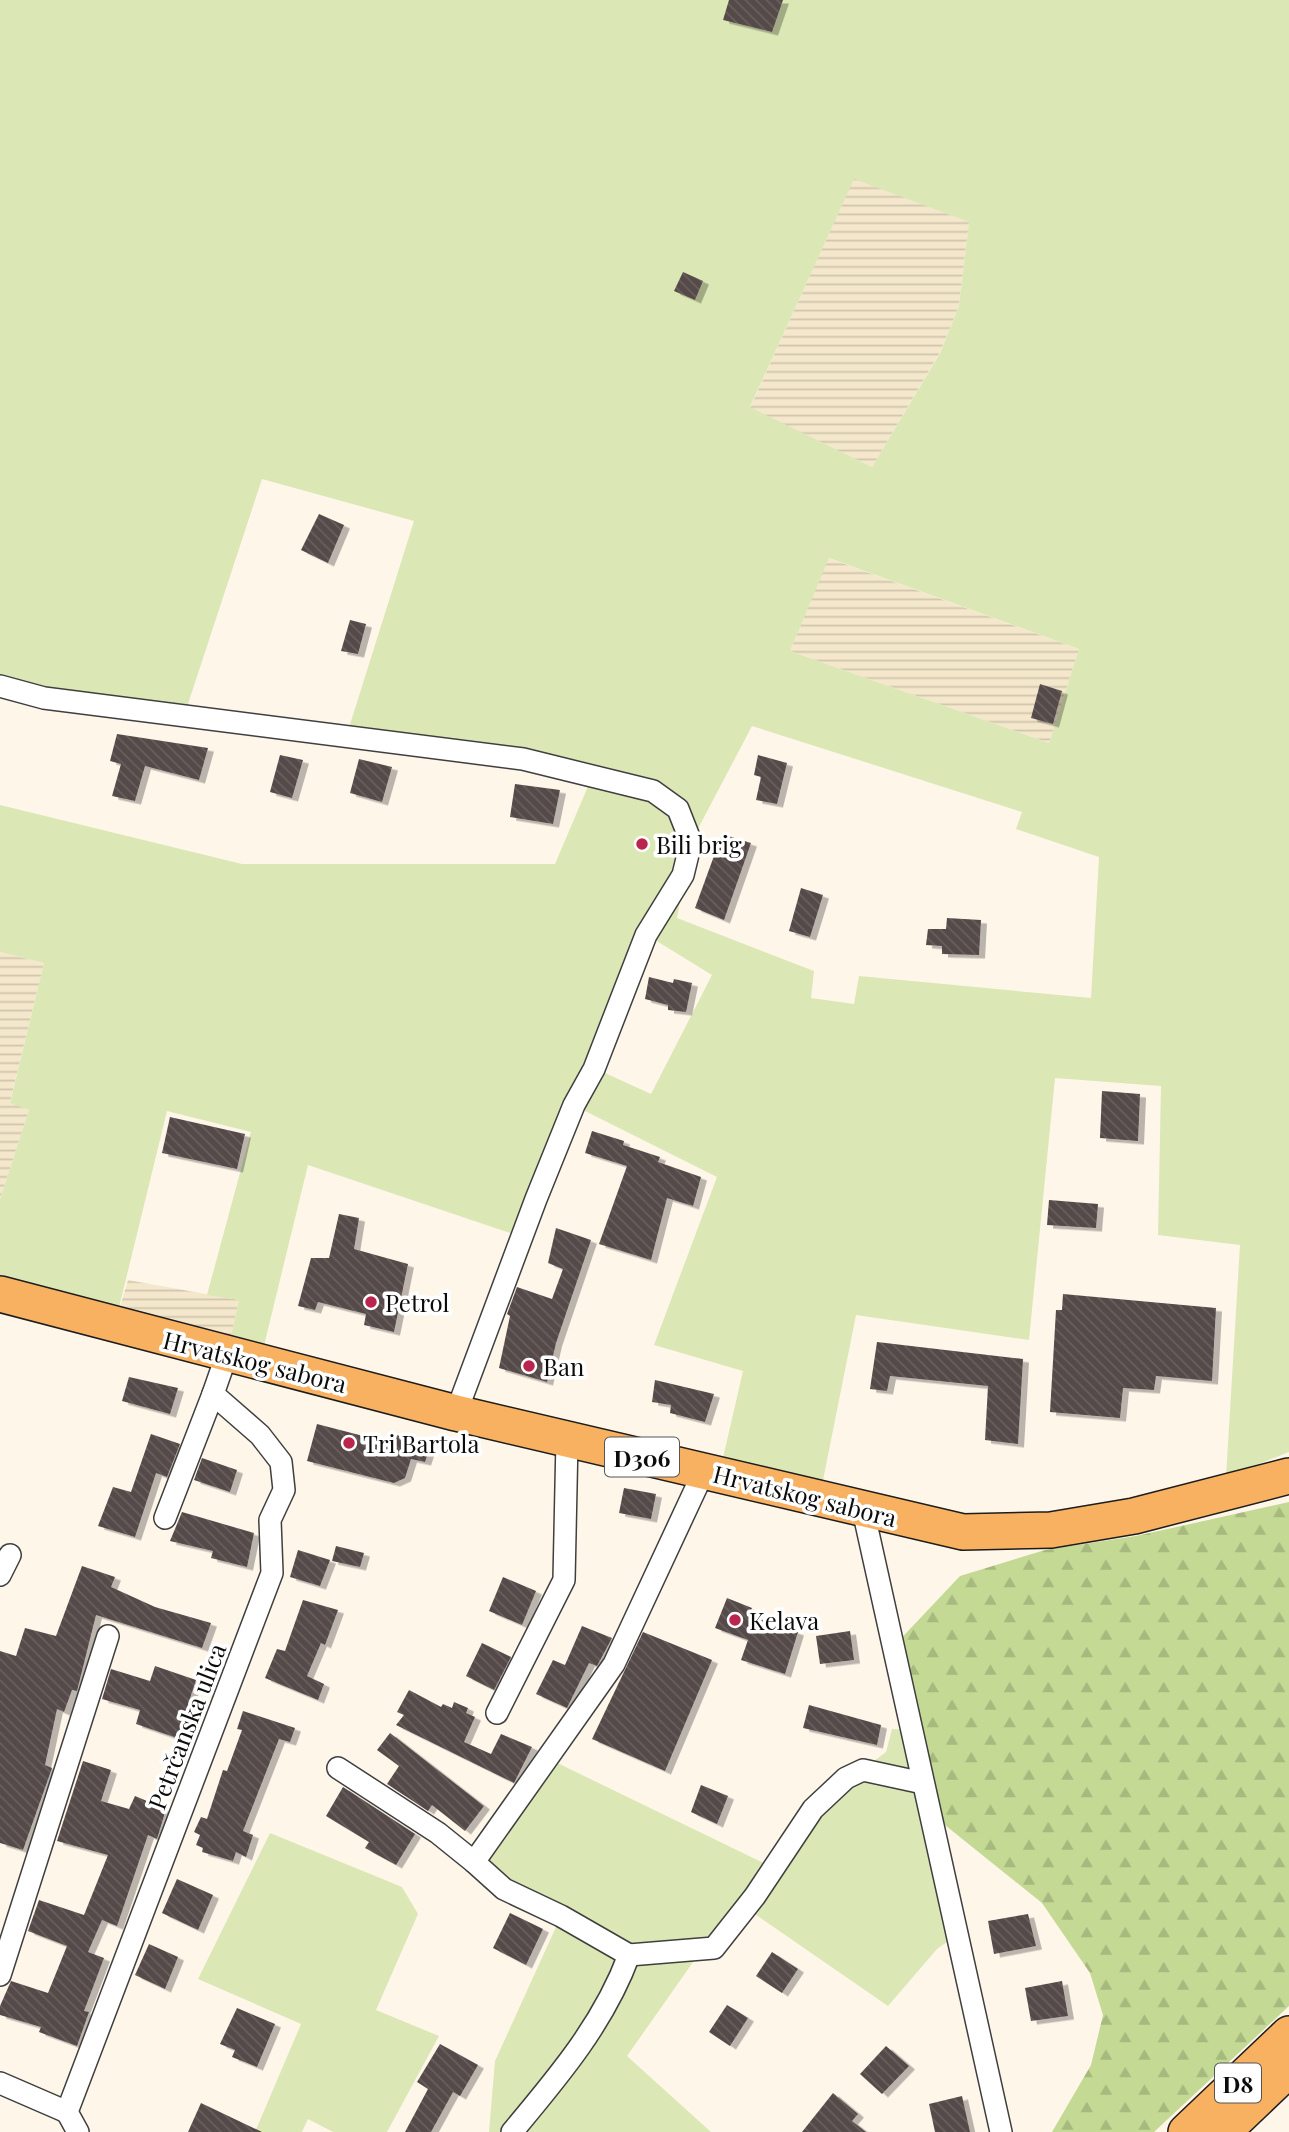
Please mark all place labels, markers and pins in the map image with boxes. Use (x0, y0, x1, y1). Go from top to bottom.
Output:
place label: Bili brig (656, 828, 742, 860)
marker: Bili brig (634, 836, 650, 852)
place label: Petrol (385, 1286, 450, 1318)
marker: Petrol (363, 1294, 379, 1310)
place label: Ban (543, 1350, 584, 1382)
marker: Ban (521, 1358, 537, 1374)
place label: Tri Bartola (363, 1427, 479, 1459)
marker: Tri Bartola (341, 1435, 357, 1451)
place label: Kelava (749, 1604, 819, 1636)
marker: Kelava (727, 1612, 743, 1628)

